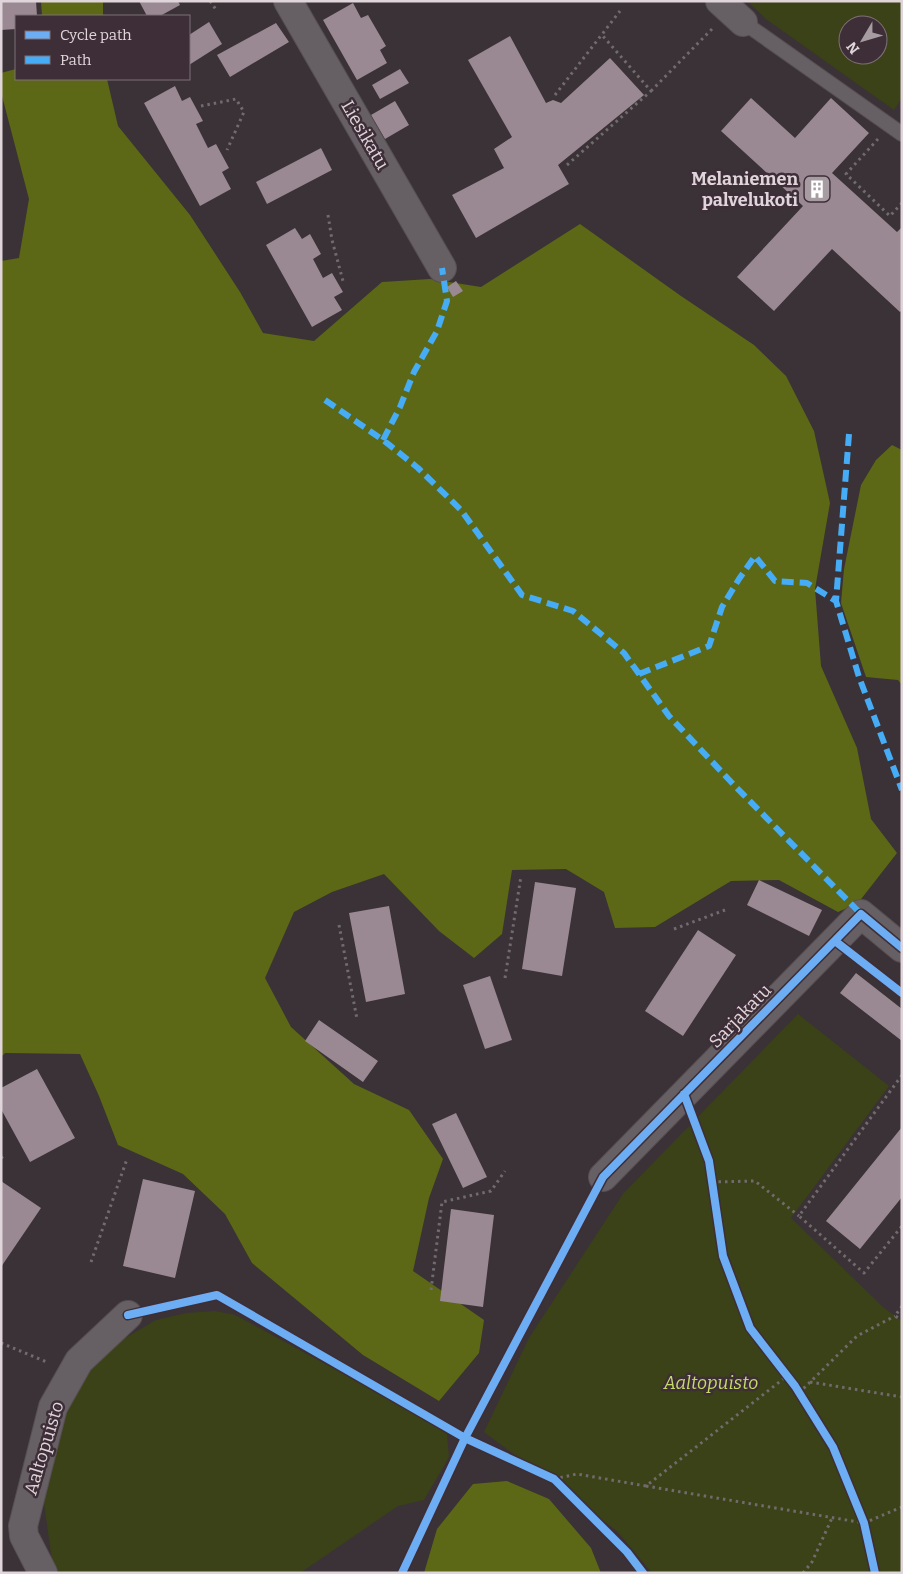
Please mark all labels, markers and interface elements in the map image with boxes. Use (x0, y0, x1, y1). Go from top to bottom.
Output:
legend (15, 15, 190, 80)
north arrow (838, 15, 888, 65)
text: Cycle path (60, 26, 132, 44)
text: N (843, 38, 863, 57)
text: Path (60, 51, 92, 69)
street label: Liesikatu (336, 97, 394, 173)
place label: Melaniemen palvelukoti (691, 168, 798, 211)
building icon: Melaniemen palvelukoti (802, 174, 832, 204)
street label: Sarjakatu (704, 980, 776, 1052)
park label: Aaltopuisto (663, 1372, 758, 1394)
street label: Aaltopuisto (19, 1399, 69, 1497)

